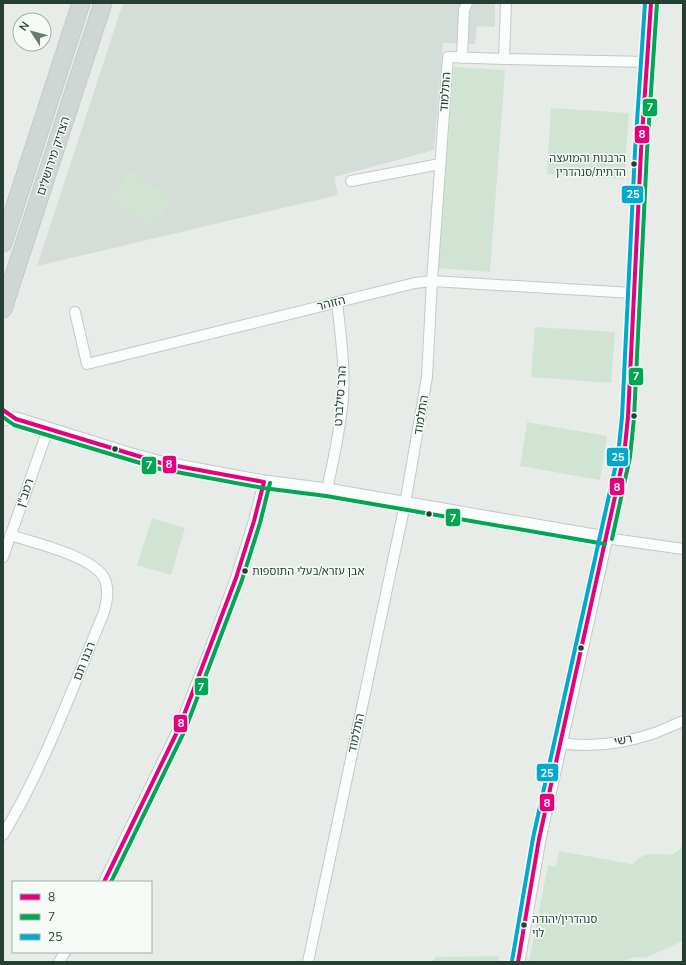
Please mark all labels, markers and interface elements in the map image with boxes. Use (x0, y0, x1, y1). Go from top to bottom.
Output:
north arrow (12, 12, 52, 52)
text: N (16, 19, 33, 34)
street label: התלמוד (436, 71, 454, 113)
line badge: 7 (642, 98, 658, 117)
text: 7 (647, 100, 653, 115)
street label: הצדיק מירושלים (33, 114, 73, 198)
line badge: 8 (634, 125, 650, 144)
text: 8 (639, 127, 646, 142)
place label: הרבנות והמועצה הדתית/סנהדרין (549, 151, 626, 180)
marker: הרבנות והמועצה הדתית/סנהדרין (629, 159, 639, 169)
line badge: 25 (621, 185, 644, 204)
text: 25 (626, 187, 640, 202)
street label: הזוהר (315, 292, 347, 314)
street label: הרב סילברט (330, 365, 350, 427)
line badge: 7 (628, 367, 644, 386)
text: 7 (633, 369, 639, 384)
street label: התלמוד (410, 394, 432, 436)
unlabelled marker (629, 411, 639, 421)
unlabelled marker (110, 444, 120, 454)
line badge: 25 (606, 447, 629, 467)
text: 25 (611, 450, 625, 465)
line badge: 8 (162, 455, 177, 474)
line badge: 7 (141, 456, 157, 475)
text: 8 (166, 457, 173, 472)
text: 7 (146, 458, 152, 473)
street label: רמב"ן (13, 476, 37, 510)
line badge: 8 (609, 477, 625, 496)
text: 8 (614, 480, 621, 495)
line badge: 7 (445, 508, 461, 527)
unlabelled marker (424, 509, 434, 519)
text: 7 (450, 511, 456, 526)
place label: אבן עזרא/בעלי התוספות (252, 564, 364, 579)
marker: אבן עזרא/בעלי התוספות (240, 566, 250, 576)
street label: רבנו תם (69, 639, 99, 683)
unlabelled marker (576, 643, 586, 653)
line badge: 7 (194, 677, 209, 696)
text: 7 (198, 680, 204, 695)
street label: התלמוד (344, 712, 368, 754)
line badge: 8 (173, 714, 188, 733)
text: 8 (178, 716, 185, 731)
street label: רשי (612, 730, 634, 750)
line badge: 25 (536, 763, 559, 782)
text: 25 (540, 766, 554, 781)
line badge: 8 (539, 793, 555, 812)
text: 8 (544, 796, 551, 811)
legend (12, 881, 152, 953)
text: 8 (48, 889, 55, 905)
text: 7 (48, 909, 55, 925)
place label: סנהדרין/יהודה לוי (532, 912, 597, 941)
marker: סנהדרין/יהודה לוי (519, 920, 529, 930)
text: 25 (48, 929, 62, 945)

